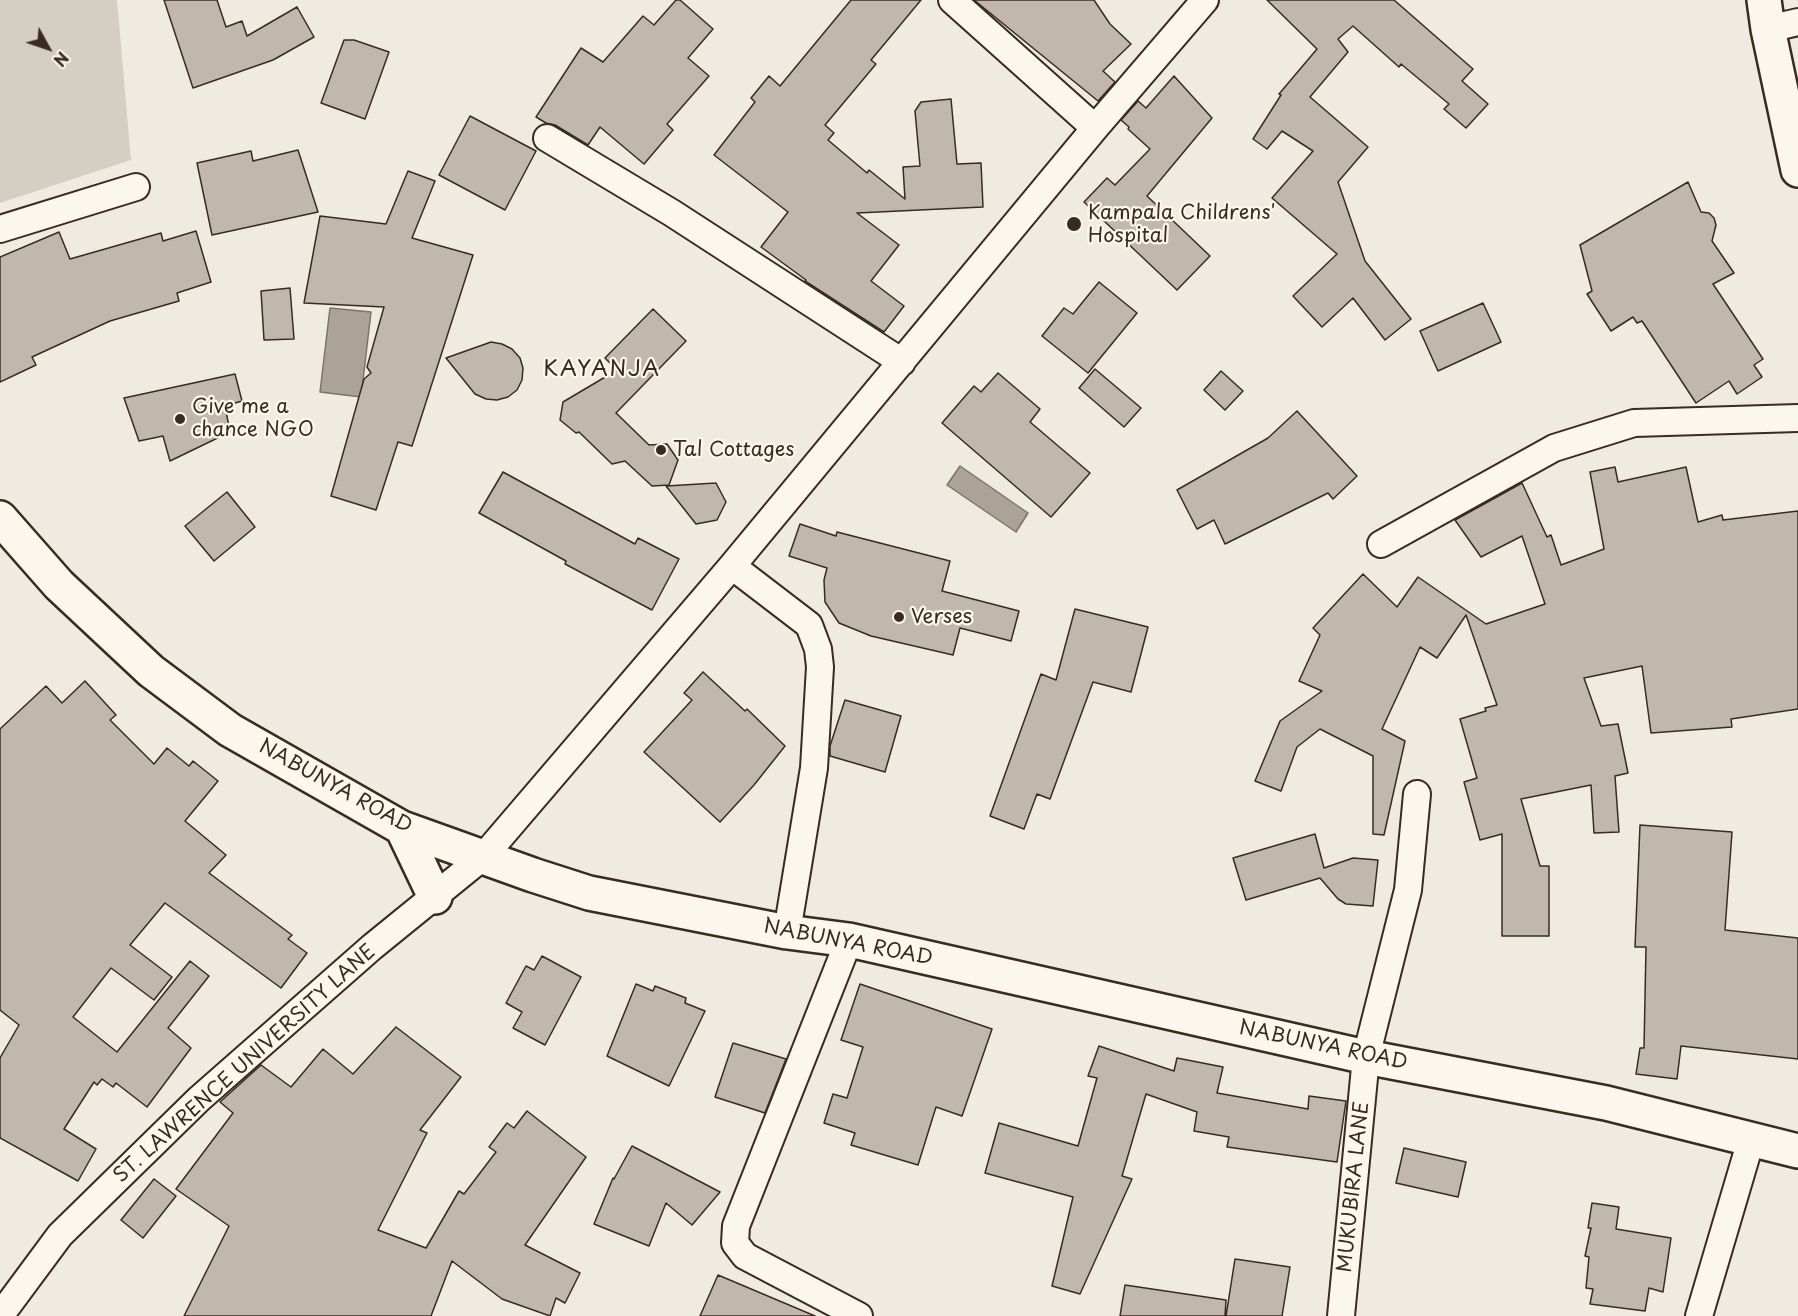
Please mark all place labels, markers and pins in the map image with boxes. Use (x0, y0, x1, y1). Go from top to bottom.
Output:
place label: Kampala Childrens' Hospital (1088, 201, 1275, 248)
marker: Kampala Childrens' Hospital (1065, 215, 1083, 233)
place label: Give me a chance NGO (192, 395, 314, 442)
marker: Give me a chance NGO (173, 412, 187, 426)
place label: Tal Cottages (673, 438, 794, 462)
marker: Tal Cottages (654, 443, 668, 457)
place label: Verses (911, 605, 972, 629)
marker: Verses (892, 610, 906, 624)

